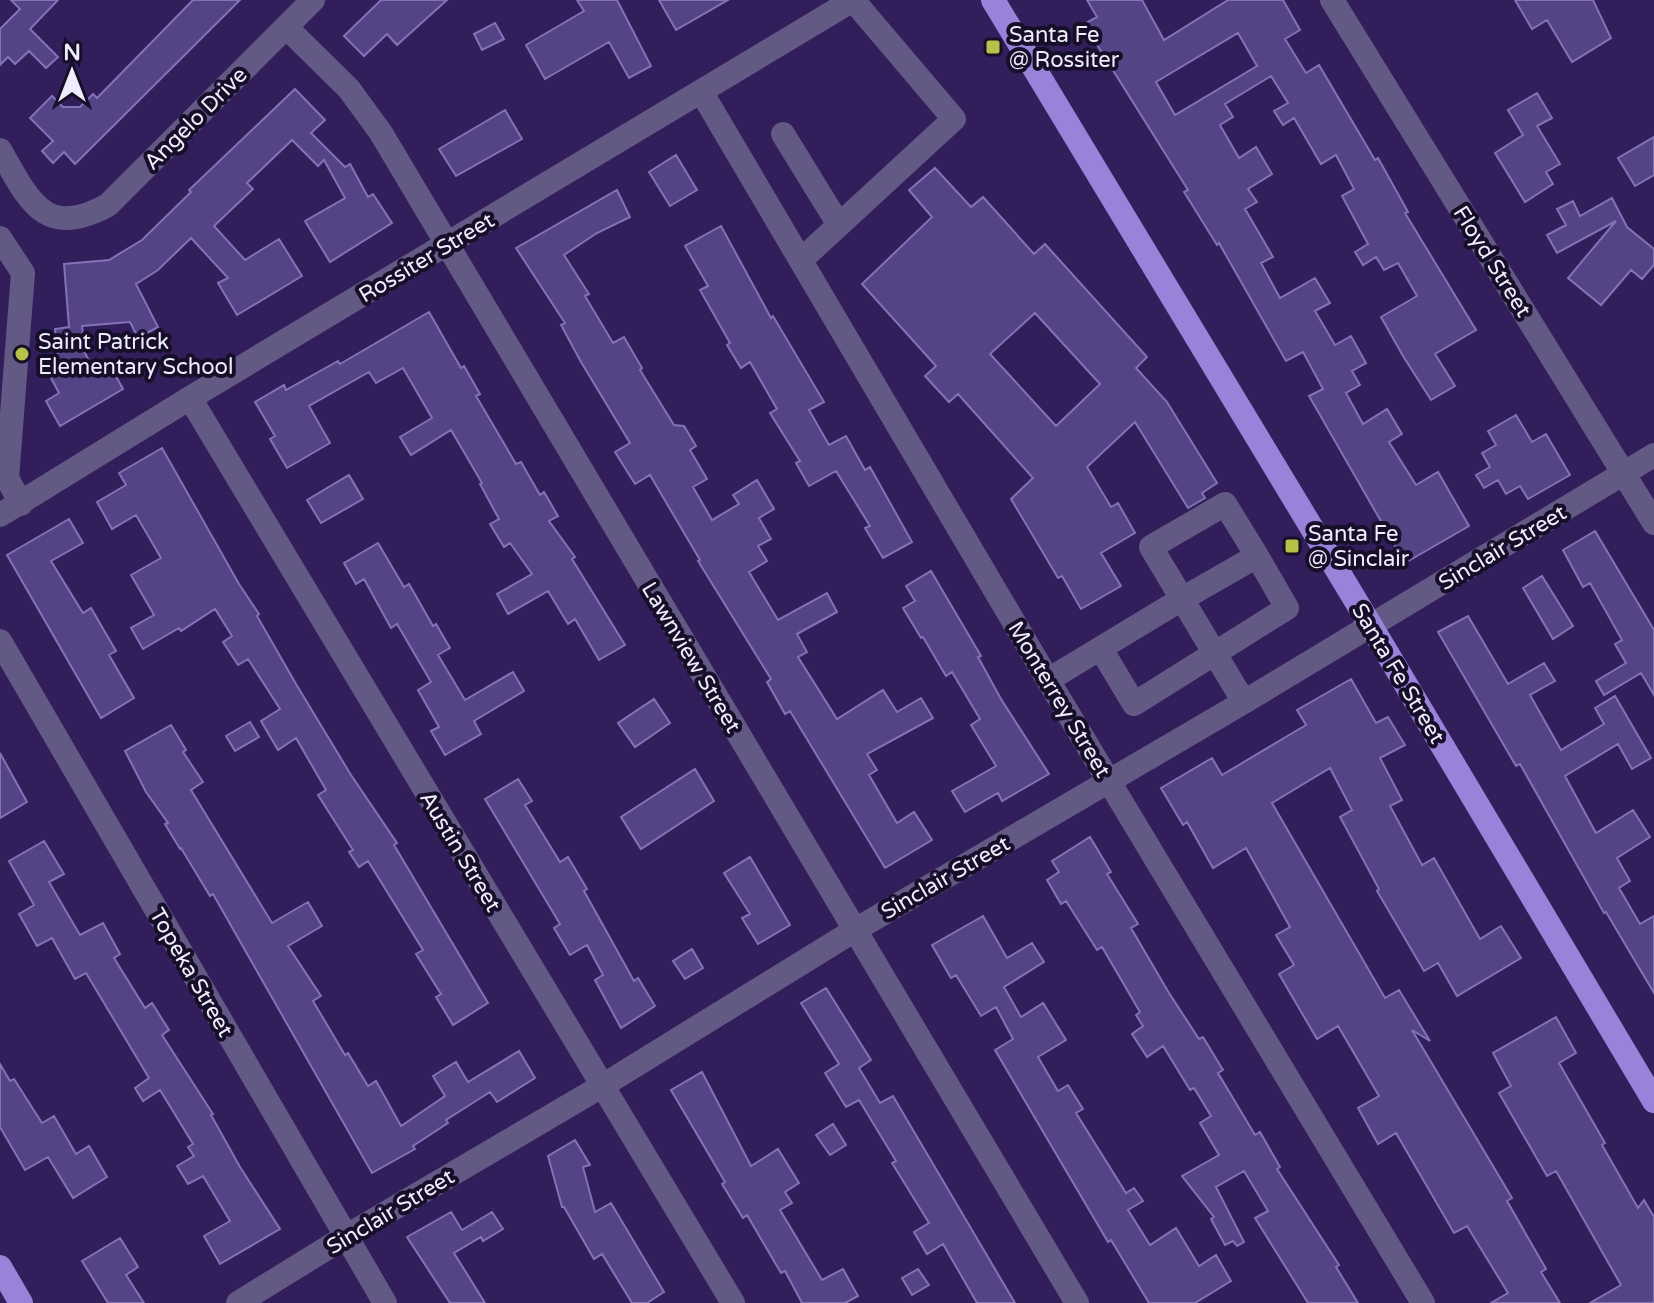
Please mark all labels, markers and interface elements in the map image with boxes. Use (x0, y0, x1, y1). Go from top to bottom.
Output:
place label: Santa Fe @ Rossiter (1009, 22, 1120, 73)
north arrow (32, 32, 112, 112)
marker: Santa Fe @ Rossiter (984, 38, 1002, 56)
text: N (63, 40, 81, 66)
street label: Angelo Drive (139, 62, 253, 176)
street label: Floyd Street (1448, 201, 1537, 322)
street label: Rossiter Street (354, 207, 499, 308)
place label: Saint Patrick Elementary School (38, 329, 233, 380)
marker: Saint Patrick Elementary School (13, 345, 31, 363)
street label: Sinclair Street (1434, 500, 1571, 596)
place label: Santa Fe @ Sinclair (1308, 521, 1410, 572)
marker: Santa Fe @ Sinclair (1283, 537, 1301, 555)
street label: Lawnview Street (636, 578, 746, 737)
street label: Santa Fe Street (1346, 599, 1450, 748)
street label: Monterrey Street (1002, 617, 1116, 782)
street label: Austin Street (414, 787, 506, 916)
street label: Sinclair Street (877, 831, 1014, 925)
street label: Topeka Street (144, 903, 239, 1042)
street label: Sinclair Street (322, 1164, 459, 1260)

